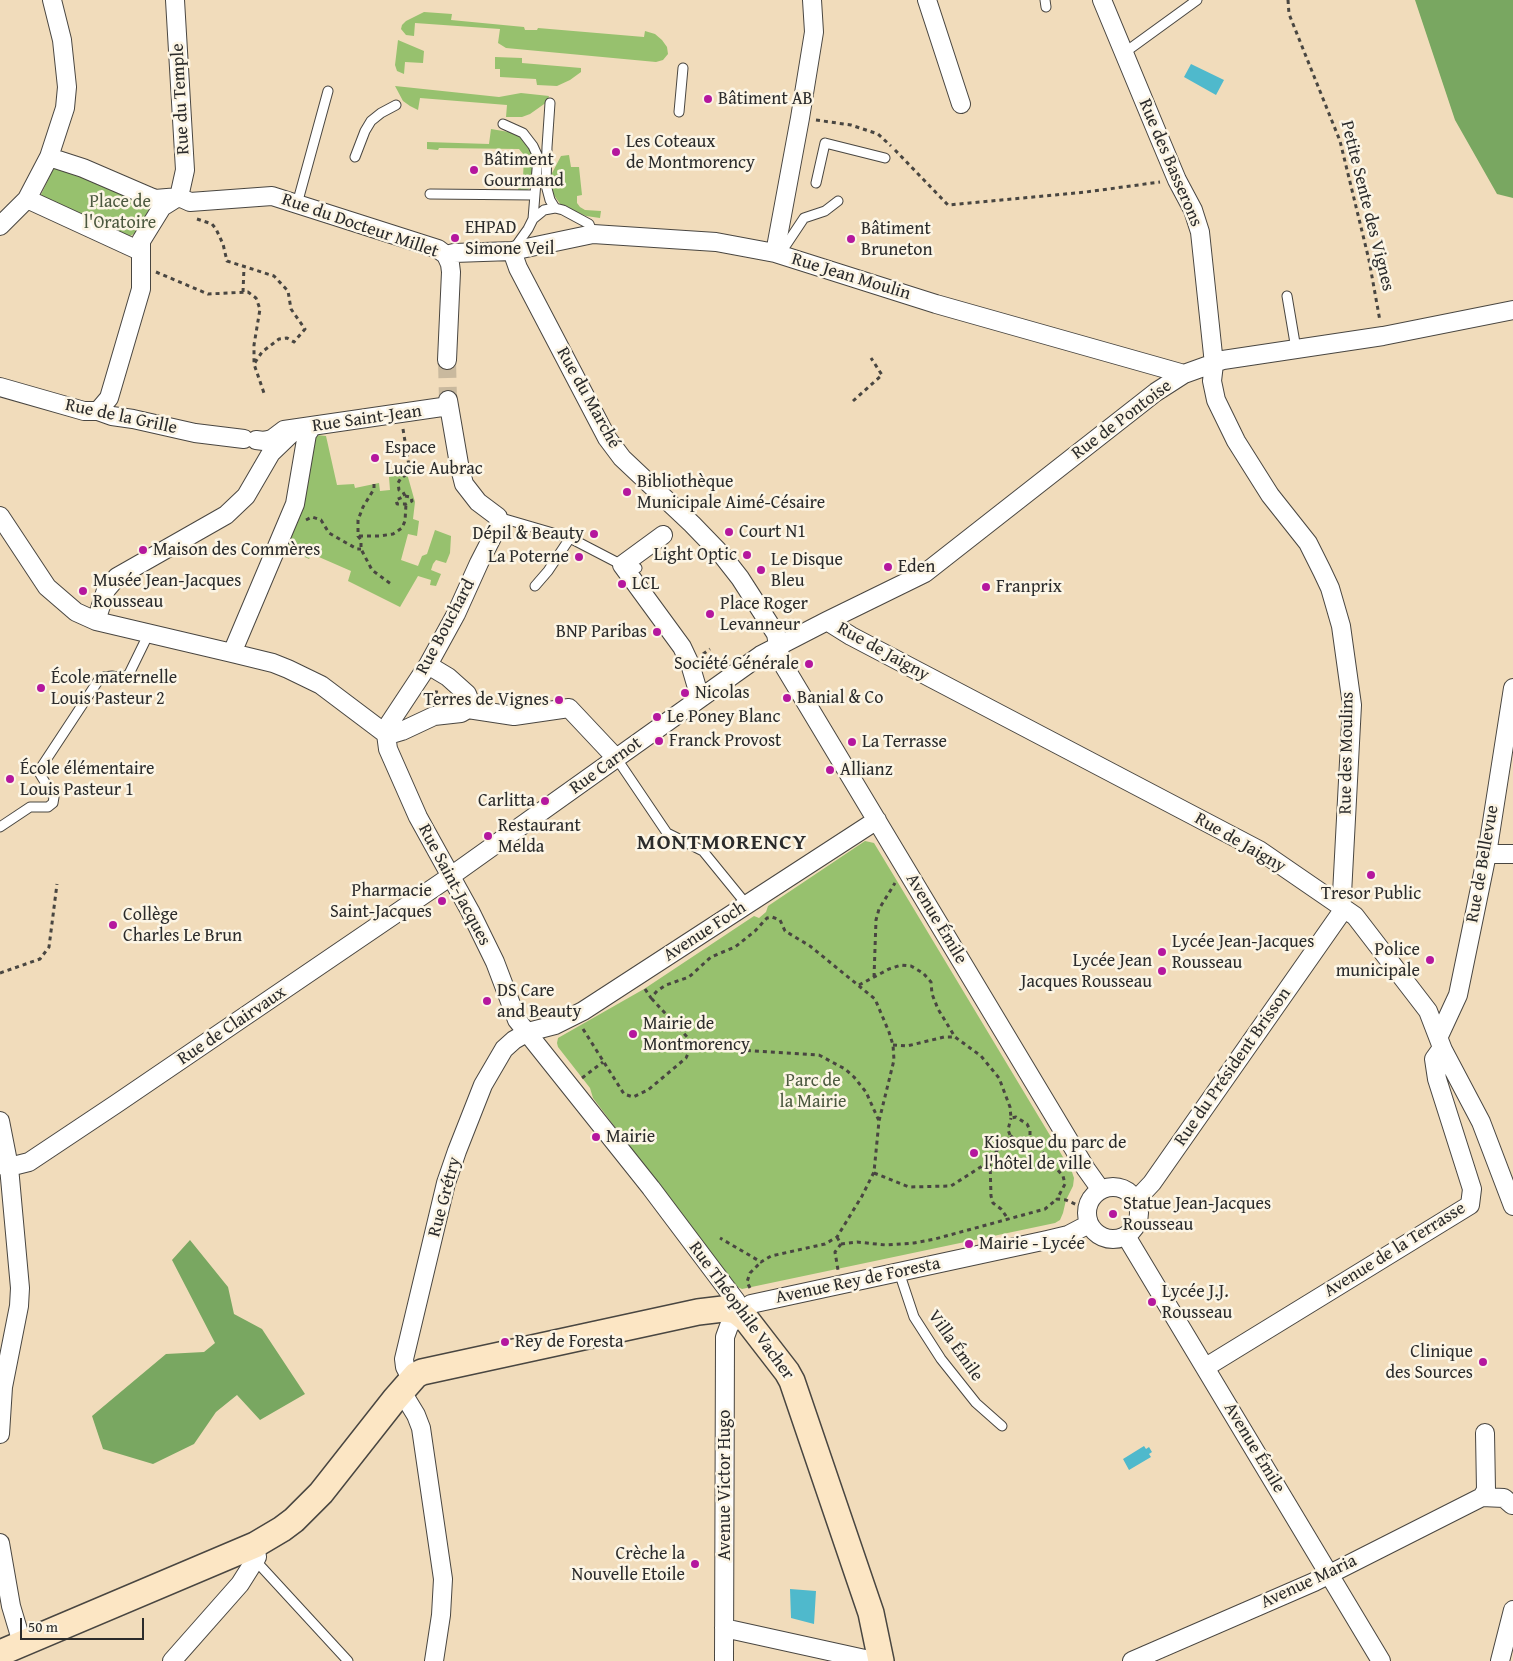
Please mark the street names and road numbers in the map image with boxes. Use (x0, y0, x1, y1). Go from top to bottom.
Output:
street label: Rue du Temple (167, 43, 195, 155)
street label: Rue des Basserons (1133, 96, 1207, 230)
street label: Petite Sente des Vignes (1335, 118, 1399, 294)
street label: Rue du Docteur Millet (279, 189, 441, 263)
street label: Rue Jean Moulin (789, 249, 913, 305)
street label: Rue du Marché (551, 344, 625, 452)
street label: Rue de Pontoise (1068, 375, 1176, 465)
street label: Rue de la Grille (63, 395, 179, 439)
street label: Rue Saint-Jean (311, 401, 423, 437)
street label: Rue Bouchard (412, 576, 480, 678)
street label: Rue de Jaigny (833, 618, 933, 686)
street label: Rue des Moulins (1335, 691, 1359, 815)
street label: Rue Carnot (566, 733, 646, 799)
street label: Rue de Bellevue (1462, 804, 1504, 924)
street label: Rue de Jaigny (1191, 808, 1289, 878)
street label: Rue Saint-Jacques (413, 821, 495, 949)
street label: Avenue Émile (901, 870, 971, 968)
street label: Avenue Foch (660, 897, 750, 967)
street label: Rue de Clairvaux (174, 982, 290, 1070)
street label: Rue du Président Brisson (1170, 984, 1296, 1150)
street label: Rue Grétry (424, 1155, 466, 1239)
street label: Avenue de la Terrasse (1320, 1198, 1470, 1302)
street label: Rue Théophile Vacher (684, 1238, 798, 1384)
street label: Avenue Rey de Foresta (774, 1253, 942, 1309)
street label: Villa Émile (923, 1306, 987, 1386)
street label: Avenue Émile (1219, 1399, 1289, 1497)
street label: Avenue Victor Hugo (714, 1410, 736, 1560)
street label: Avenue Maria (1258, 1550, 1360, 1614)

